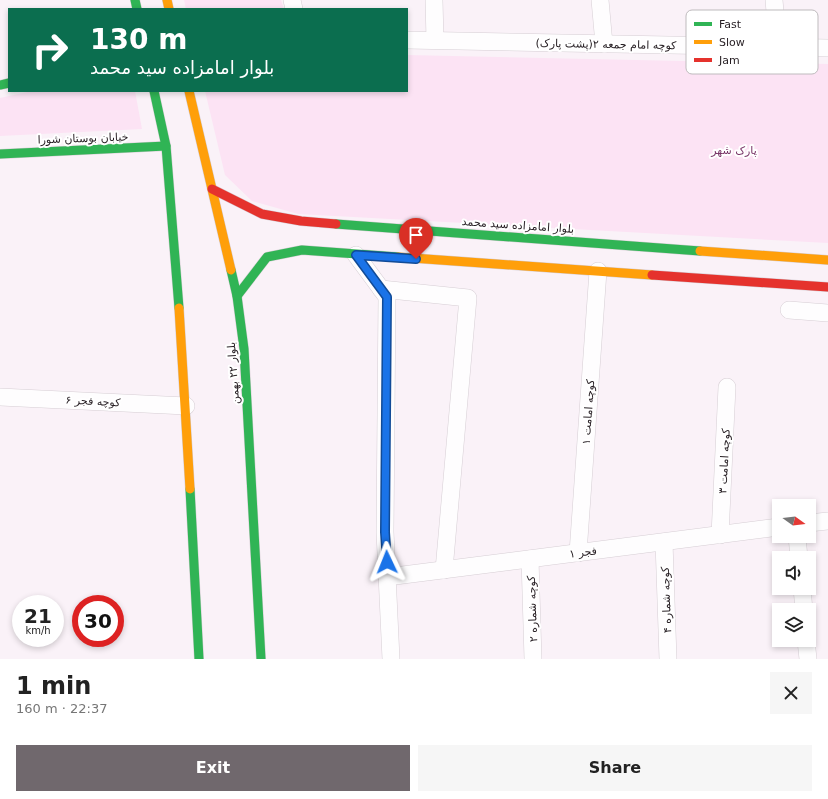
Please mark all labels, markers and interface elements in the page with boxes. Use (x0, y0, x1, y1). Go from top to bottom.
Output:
legend (686, 10, 818, 74)
text: Fast (719, 18, 742, 31)
text: 130 m (90, 23, 187, 56)
icon: right (24, 24, 76, 76)
text: Slow (719, 36, 745, 49)
street label: کوچه امام جمعه ۲(پشت پارک) (535, 37, 677, 52)
text: Jam (718, 54, 740, 67)
text: بلوار امامزاده سید محمد (90, 57, 274, 78)
street label: خیابان بوستان شورا (37, 130, 129, 147)
park label: پارک شهر (710, 144, 757, 157)
street label: بلوار امامزاده سید محمد (461, 215, 575, 236)
pin (399, 218, 433, 259)
icon: arrive (405, 224, 427, 246)
street label: بلوار ۲۲ بهمن (225, 341, 242, 405)
street label: کوچه امامت ۱ (580, 378, 597, 445)
street label: کوچه فجر ۶ (65, 394, 122, 409)
street label: کوچه امامت ۳ (716, 427, 733, 494)
north arrow (772, 499, 816, 543)
map controls (772, 499, 816, 647)
position arrow (366, 541, 408, 583)
street label: فجر ۱ (568, 544, 598, 561)
button: sound (772, 551, 816, 595)
street label: کوچه شماره ۴ (659, 566, 674, 633)
street label: کوچه شماره ۲ (525, 575, 540, 642)
speed limit sign: 30 (72, 595, 124, 647)
button: layers (772, 603, 816, 647)
text: 21 (24, 604, 52, 628)
text: km/h (25, 625, 51, 636)
text: 1 min (16, 672, 91, 700)
button: close (770, 672, 812, 714)
text: 160 m · 22:37 (16, 701, 107, 716)
button: Exit (16, 745, 410, 791)
button: Share (418, 745, 812, 791)

